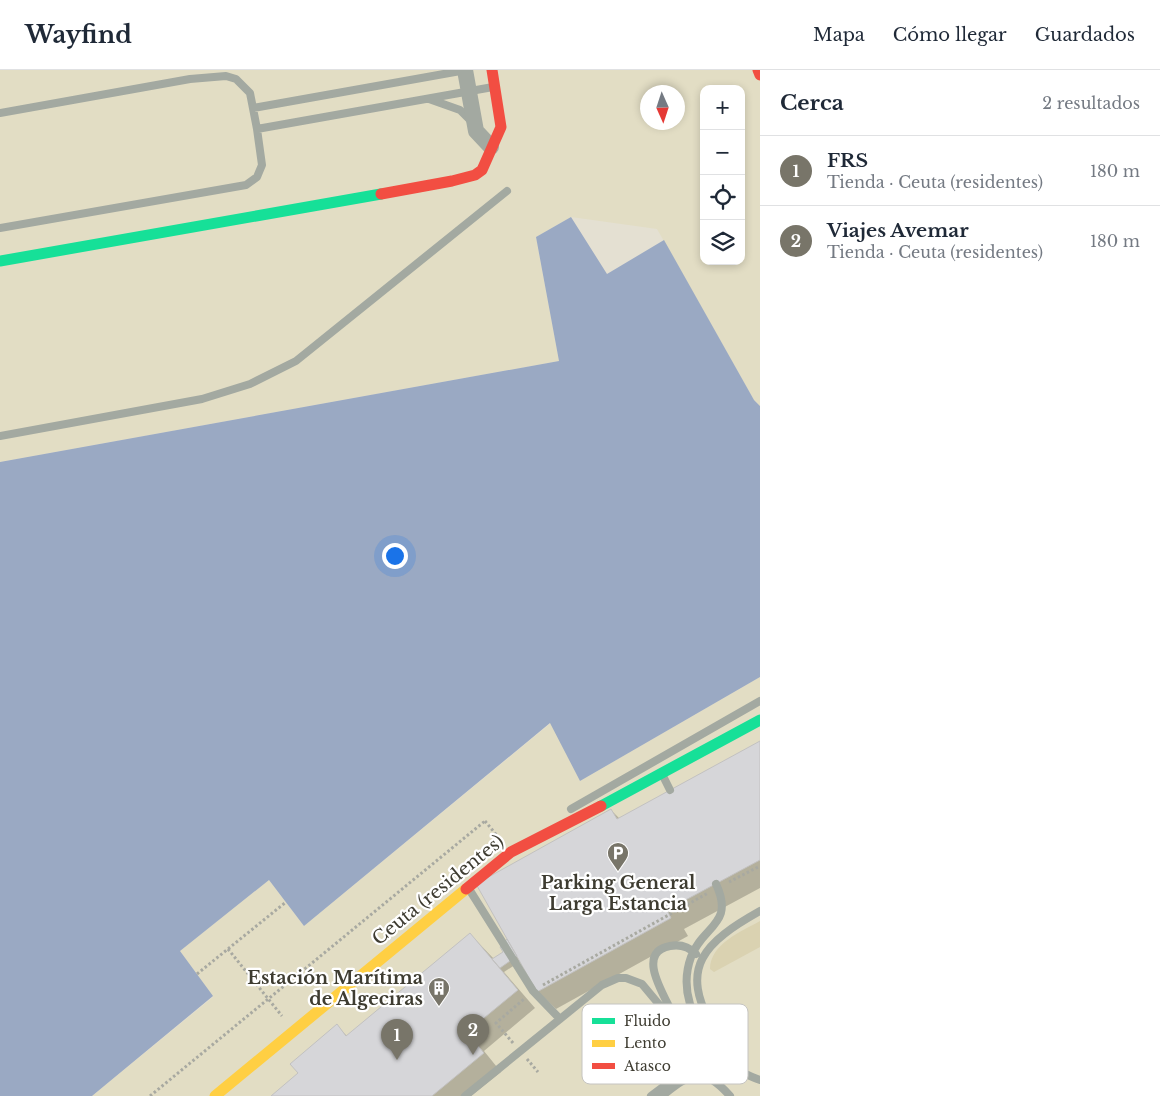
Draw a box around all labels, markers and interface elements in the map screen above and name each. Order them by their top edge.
text: Wayfind [25,20,132,49]
text: Mapa [813,24,865,46]
text: Cómo llegar [893,24,1007,46]
text: Guardados [1035,24,1135,46]
north arrow [640,85,685,130]
map controls [700,85,745,265]
button: + [700,85,745,130]
text: Cerca [780,90,844,116]
text: 2 resultados [1042,93,1140,113]
button: − [700,130,745,175]
text: FRS [827,149,868,172]
text: 1 [793,161,799,181]
text: 180 m [1090,161,1140,181]
text: Tienda · Ceuta (residentes) [827,172,1043,192]
button: locate [700,175,745,220]
text: Viajes Avemar [827,219,969,242]
button: layers [700,220,745,265]
text: 2 [791,231,801,251]
text: 180 m [1090,231,1140,251]
text: Tienda · Ceuta (residentes) [827,242,1043,262]
your location [382,543,408,569]
street label: Ceuta (residentes) [368,830,508,950]
parking icon: Parking General Larga Estancia [606,841,630,872]
place label: Parking General Larga Estancia [541,872,696,915]
place label: Estación Marítima de Algeciras [247,967,424,1010]
building icon: Estación Marítima de Algeciras [427,976,451,1007]
legend [582,1004,748,1084]
text: Fluido [624,1012,671,1030]
pin: 2 [457,1014,489,1055]
pin: 1 [381,1019,413,1060]
text: Lento [624,1034,666,1052]
text: Atasco [623,1057,671,1075]

